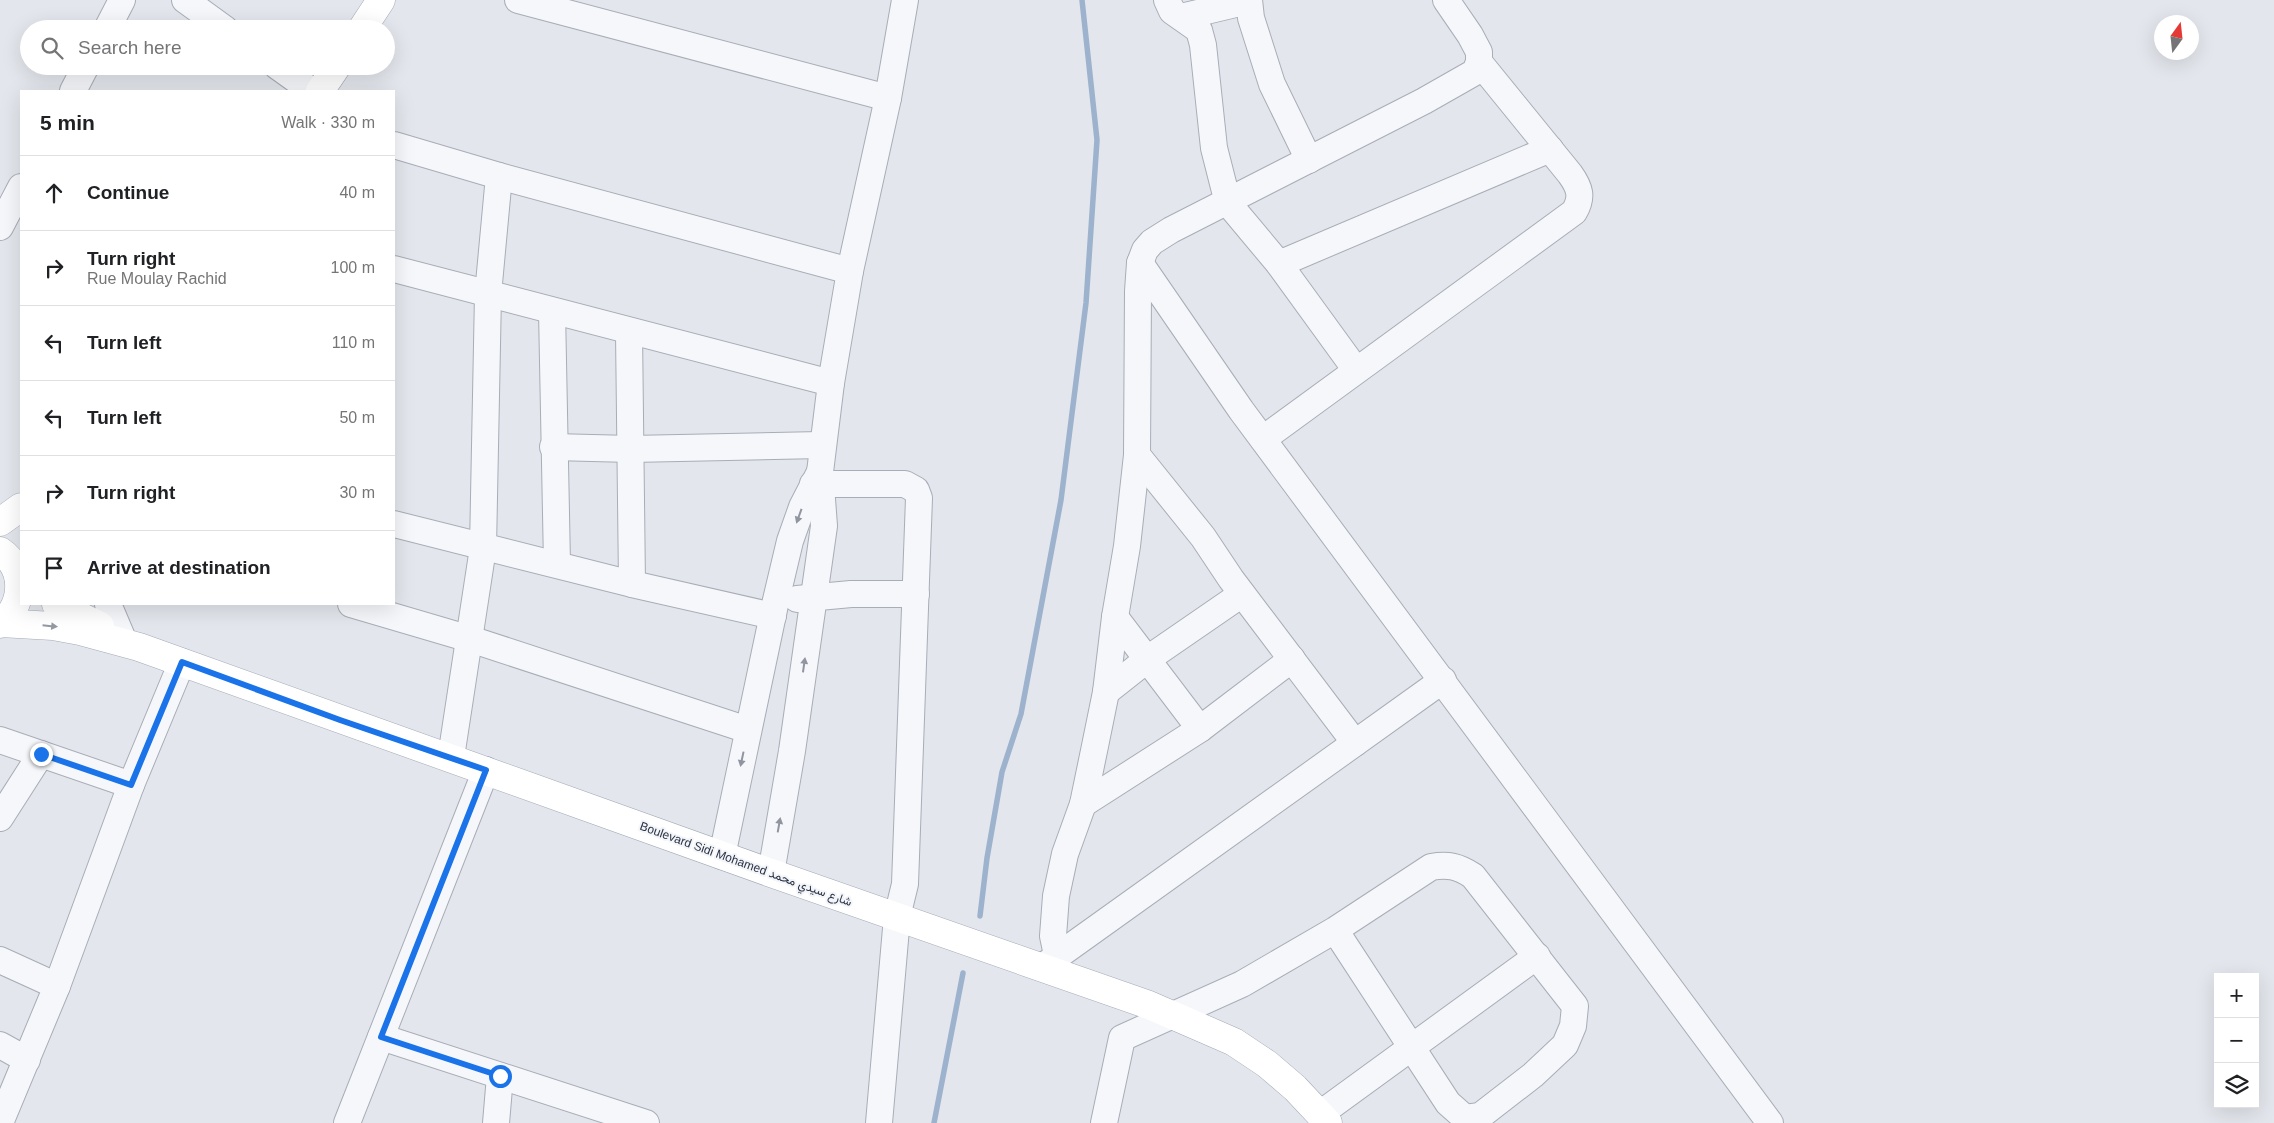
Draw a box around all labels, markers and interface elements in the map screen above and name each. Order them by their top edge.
north arrow [2154,15,2199,60]
search box [20,20,395,75]
icon: search [38,34,66,62]
text: Search here [78,37,182,58]
text: 5 min [40,111,95,134]
text: Walk · 330 m [281,114,375,131]
icon: ahead [40,179,68,207]
text: Continue [87,182,169,203]
text: 40 m [339,184,375,201]
text: Turn right [87,248,175,269]
icon: right [40,254,68,282]
text: 100 m [331,259,375,276]
text: Rue Moulay Rachid [87,270,227,287]
icon: left [40,329,68,357]
text: Turn left [87,332,162,353]
text: 110 m [332,334,375,351]
icon: left [40,404,68,432]
text: Turn left [87,407,162,428]
text: 50 m [339,409,375,426]
icon: right [40,479,68,507]
text: Turn right [87,482,175,503]
text: 30 m [339,484,375,501]
one-way arrow [795,508,802,523]
icon: arrive [40,554,68,582]
text: Arrive at destination [87,557,271,578]
one-way arrow [42,623,58,631]
one-way arrow [800,656,808,672]
route end [30,743,53,766]
one-way arrow [738,751,746,767]
one-way arrow [776,817,784,833]
street label: Boulevard Sidi Mohamed شارع سيدي محمد [637,819,854,912]
map controls [2214,973,2259,1108]
button: + [2214,973,2259,1018]
button: − [2214,1018,2259,1063]
button: layers [2214,1063,2259,1108]
route start [489,1065,512,1088]

